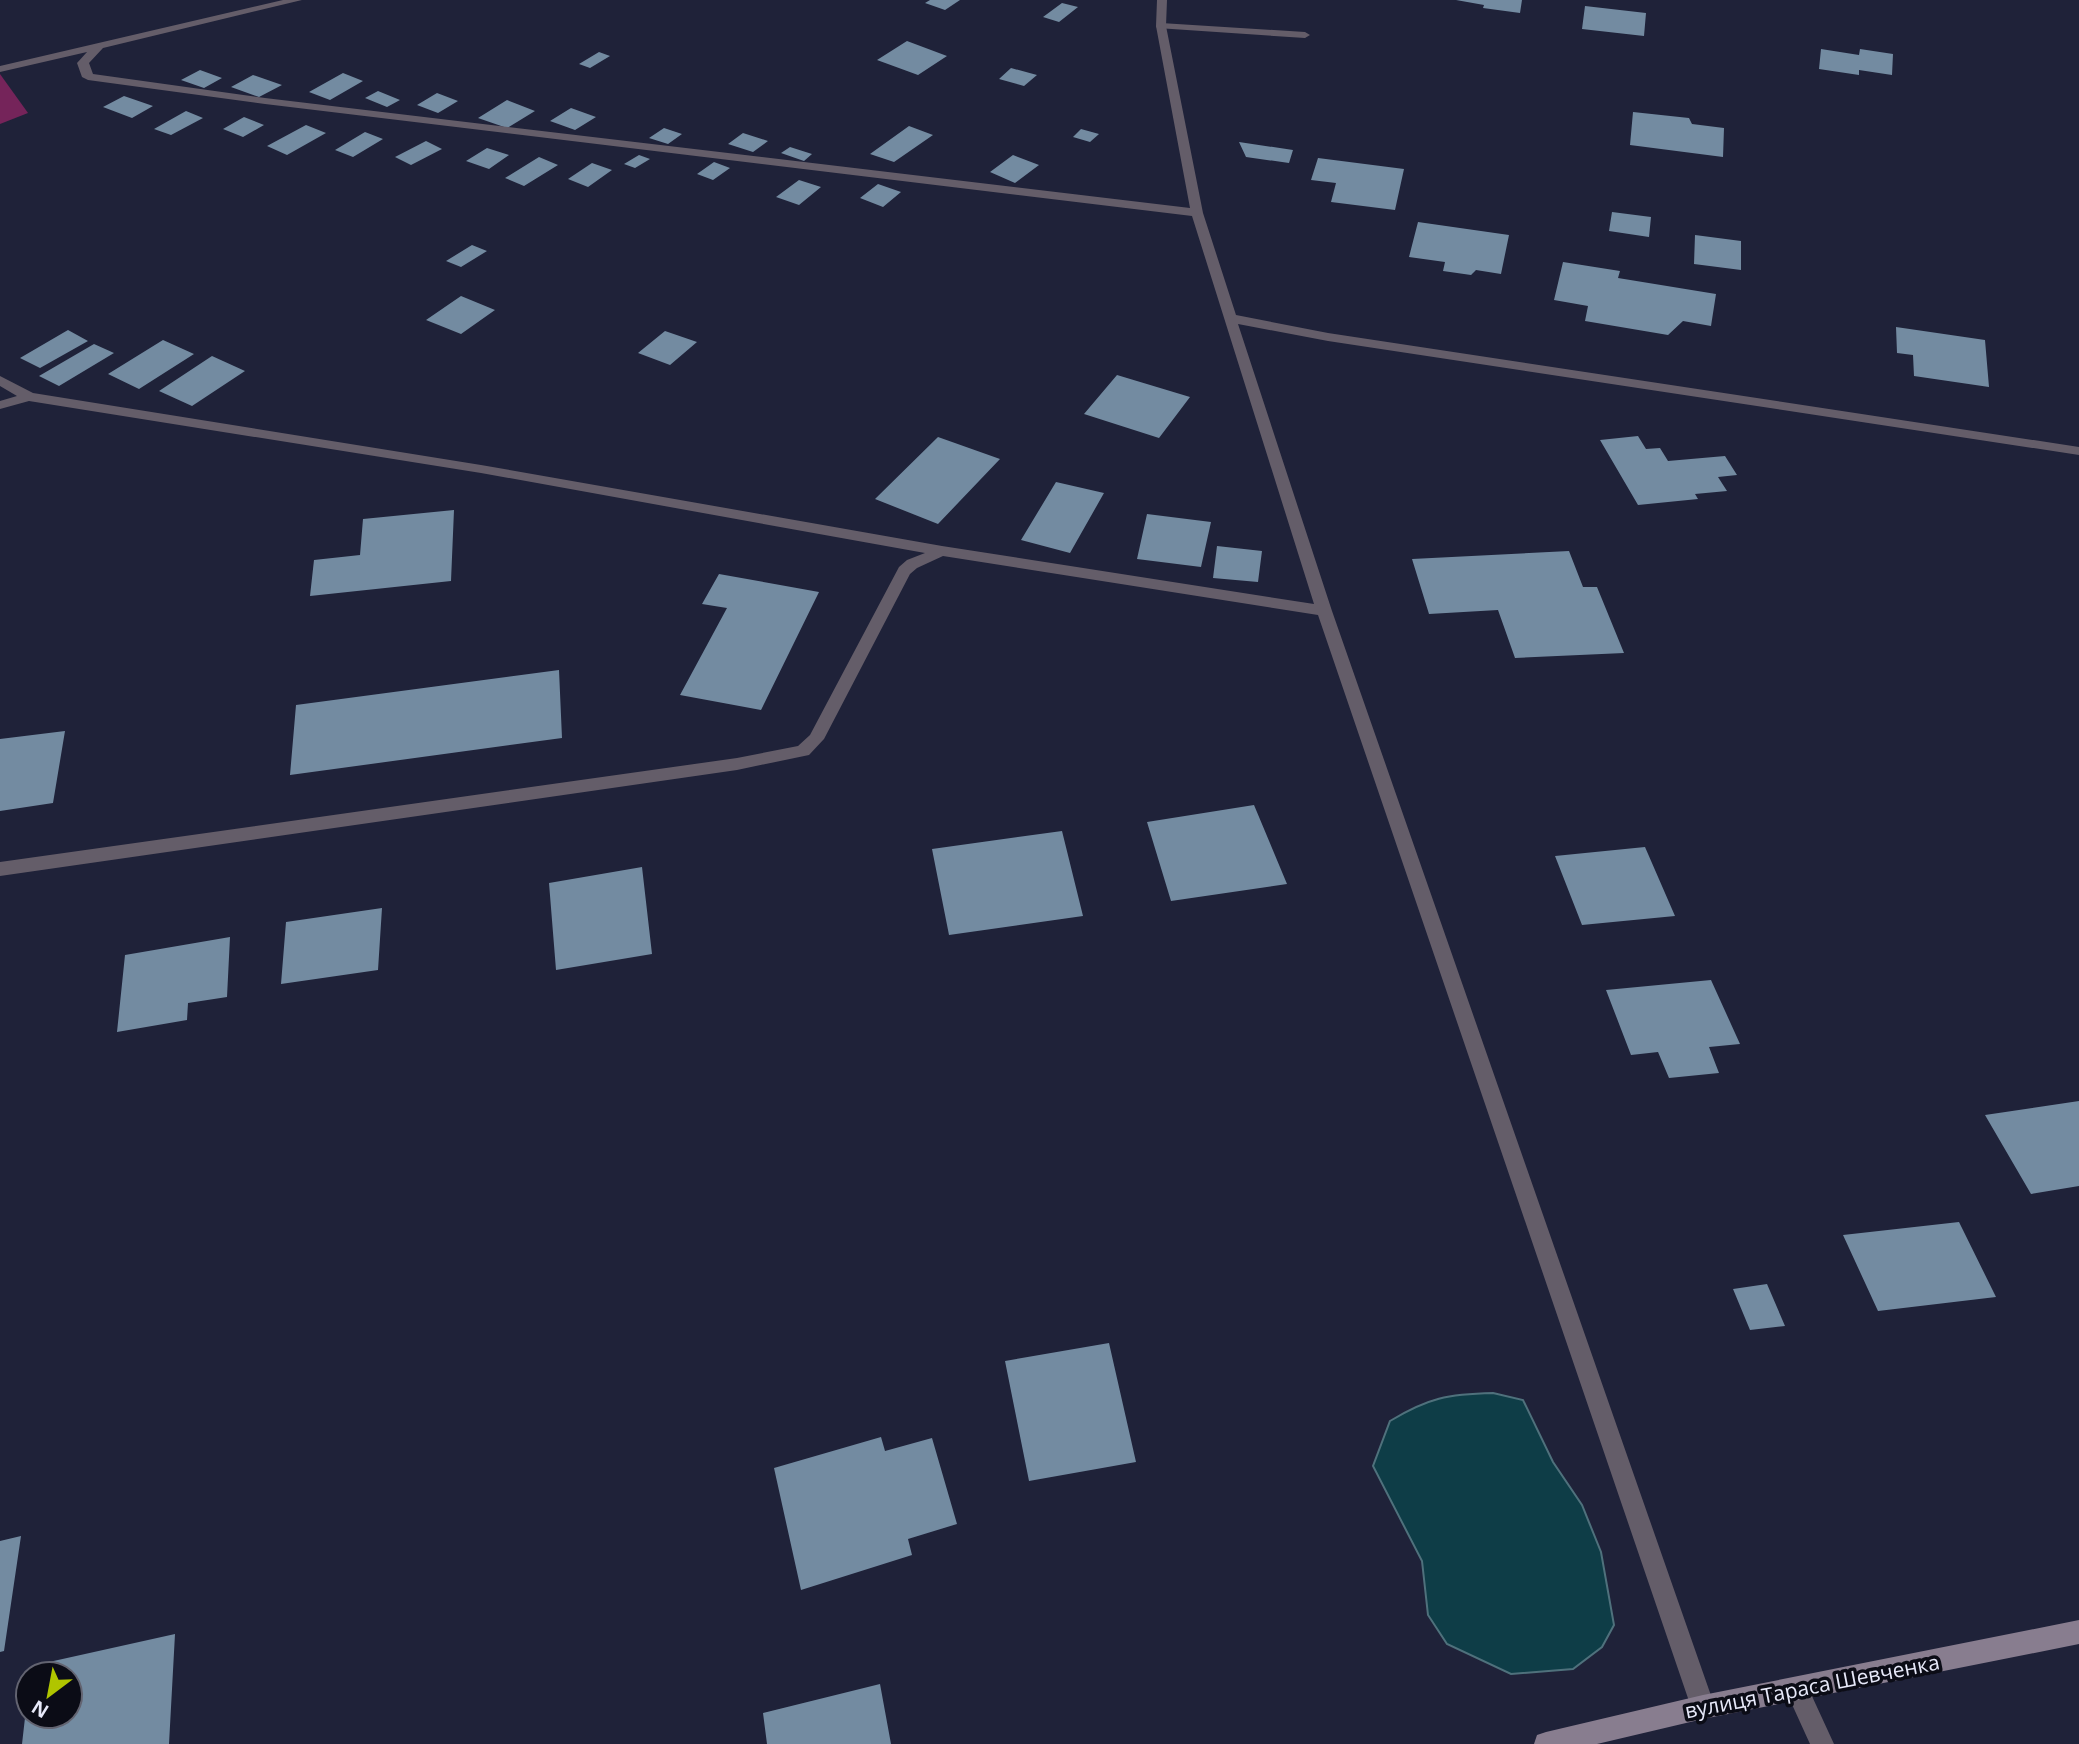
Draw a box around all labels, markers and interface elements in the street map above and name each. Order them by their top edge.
street label: вулиця Тараса Шевченка [1682,1648,1942,1724]
north arrow [14,1660,84,1730]
text: N [27,1694,53,1725]

